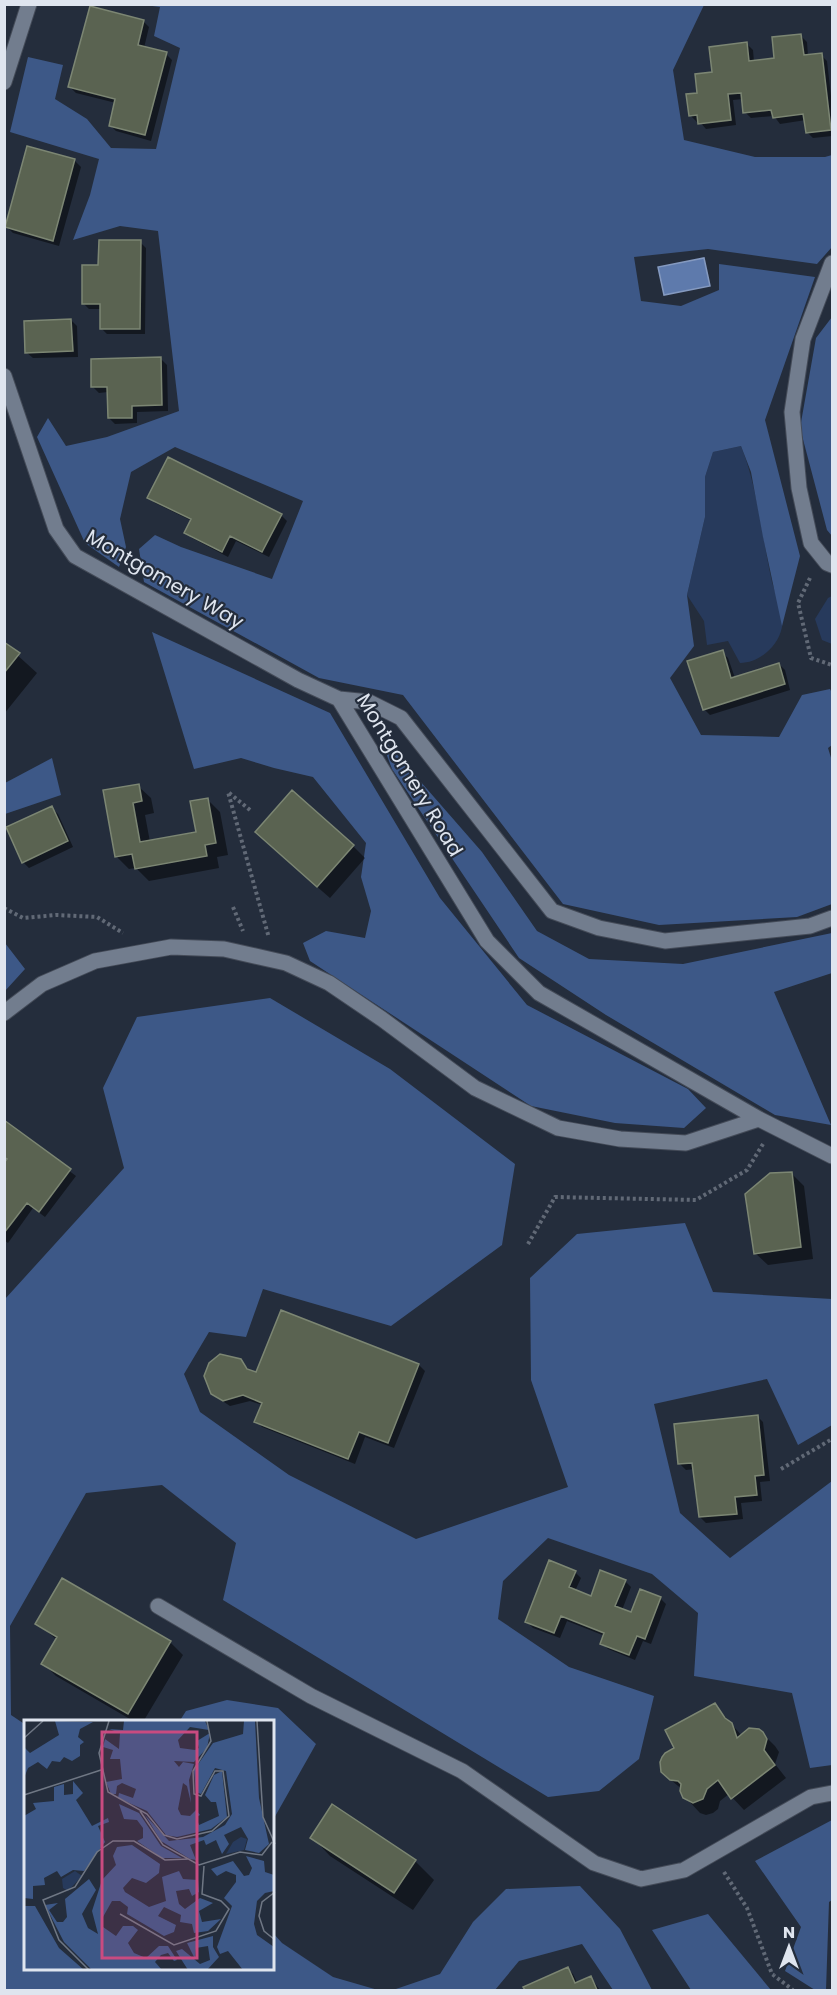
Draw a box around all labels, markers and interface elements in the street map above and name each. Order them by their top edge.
street label: Montgomery Way [81,522,249,636]
street label: Montgomery Road [350,688,470,862]
inset map [24,1720,274,1971]
north arrow [759,1917,819,1977]
text: N [783,1921,795,1944]

